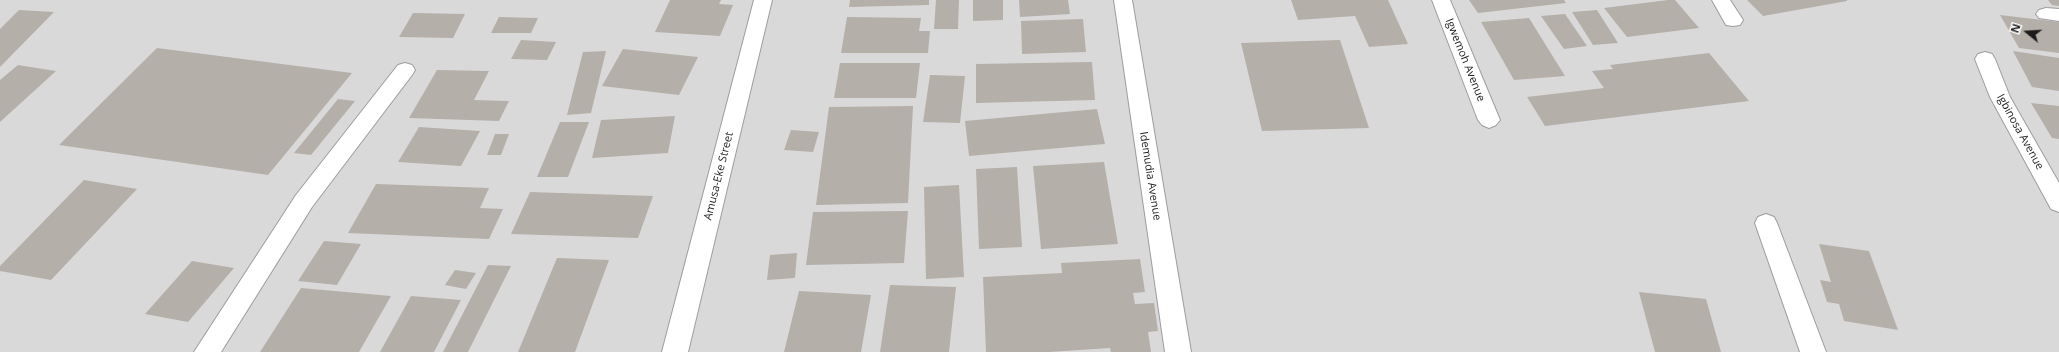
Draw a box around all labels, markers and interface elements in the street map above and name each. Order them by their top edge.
north arrow [2007,12,2047,52]
street label: Igwemoh Avenue [1442,17,1488,103]
text: N [2007,22,2024,35]
street label: Igbinosa Avenue [1994,92,2046,172]
street label: Amusa-Eke Street [702,131,736,221]
street label: Idemudia Avenue [1136,131,1164,221]

